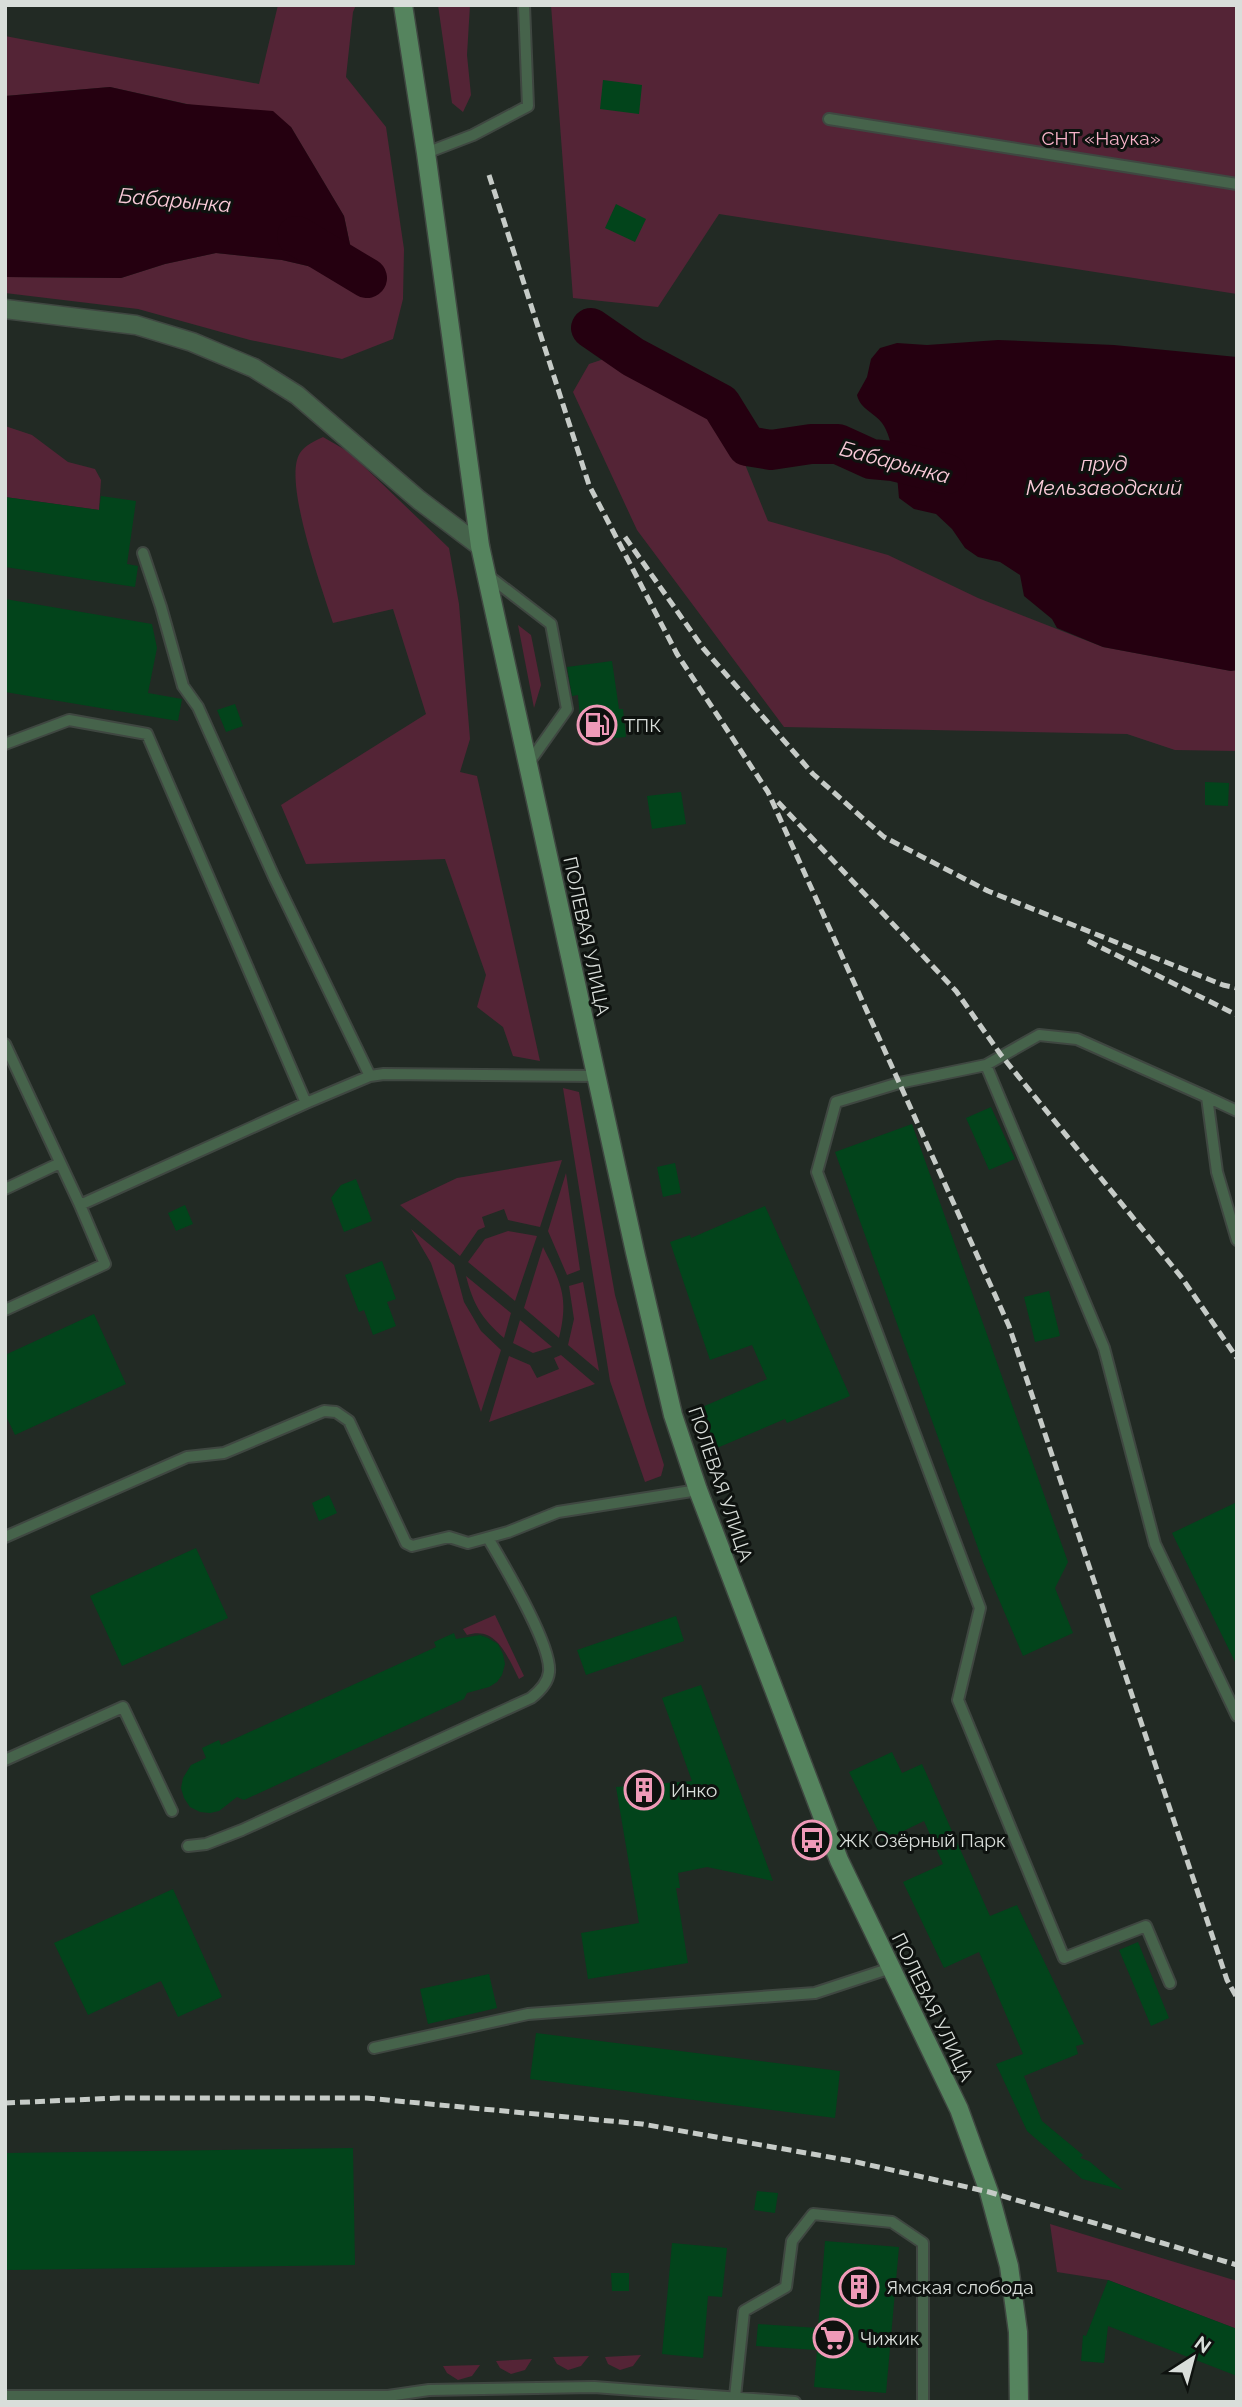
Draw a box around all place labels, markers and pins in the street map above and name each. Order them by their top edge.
fuel station icon: ТПК [576,704,618,746]
place label: ТПК [624,714,661,736]
building icon: Инко [623,1769,665,1811]
place label: Инко [671,1779,717,1801]
bus stop icon: ЖК Озёрный Парк [791,1819,833,1861]
place label: ЖК Озёрный Парк [839,1829,1006,1851]
building icon: Ямская слобода [838,2266,880,2308]
place label: Ямская слобода [886,2276,1034,2298]
supermarket icon: Чижик [812,2317,854,2359]
place label: Чижик [860,2327,920,2349]

